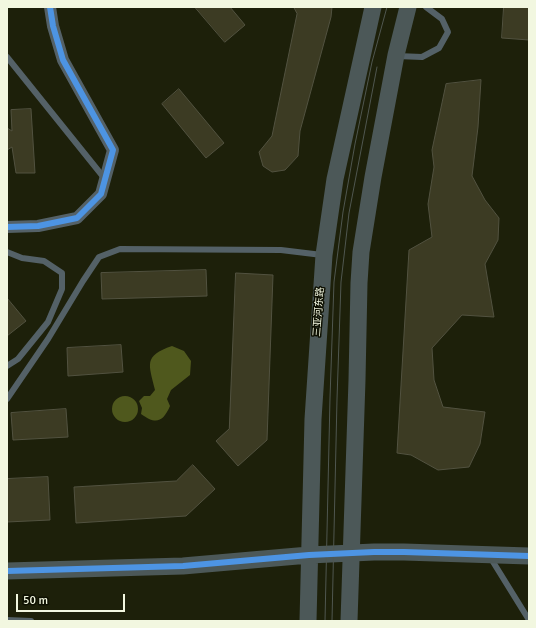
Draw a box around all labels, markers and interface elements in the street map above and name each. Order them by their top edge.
street label: 三亚河东路 [311,287,327,337]
scale bar [18,586,127,612]
text: 50 m [23,593,48,608]

